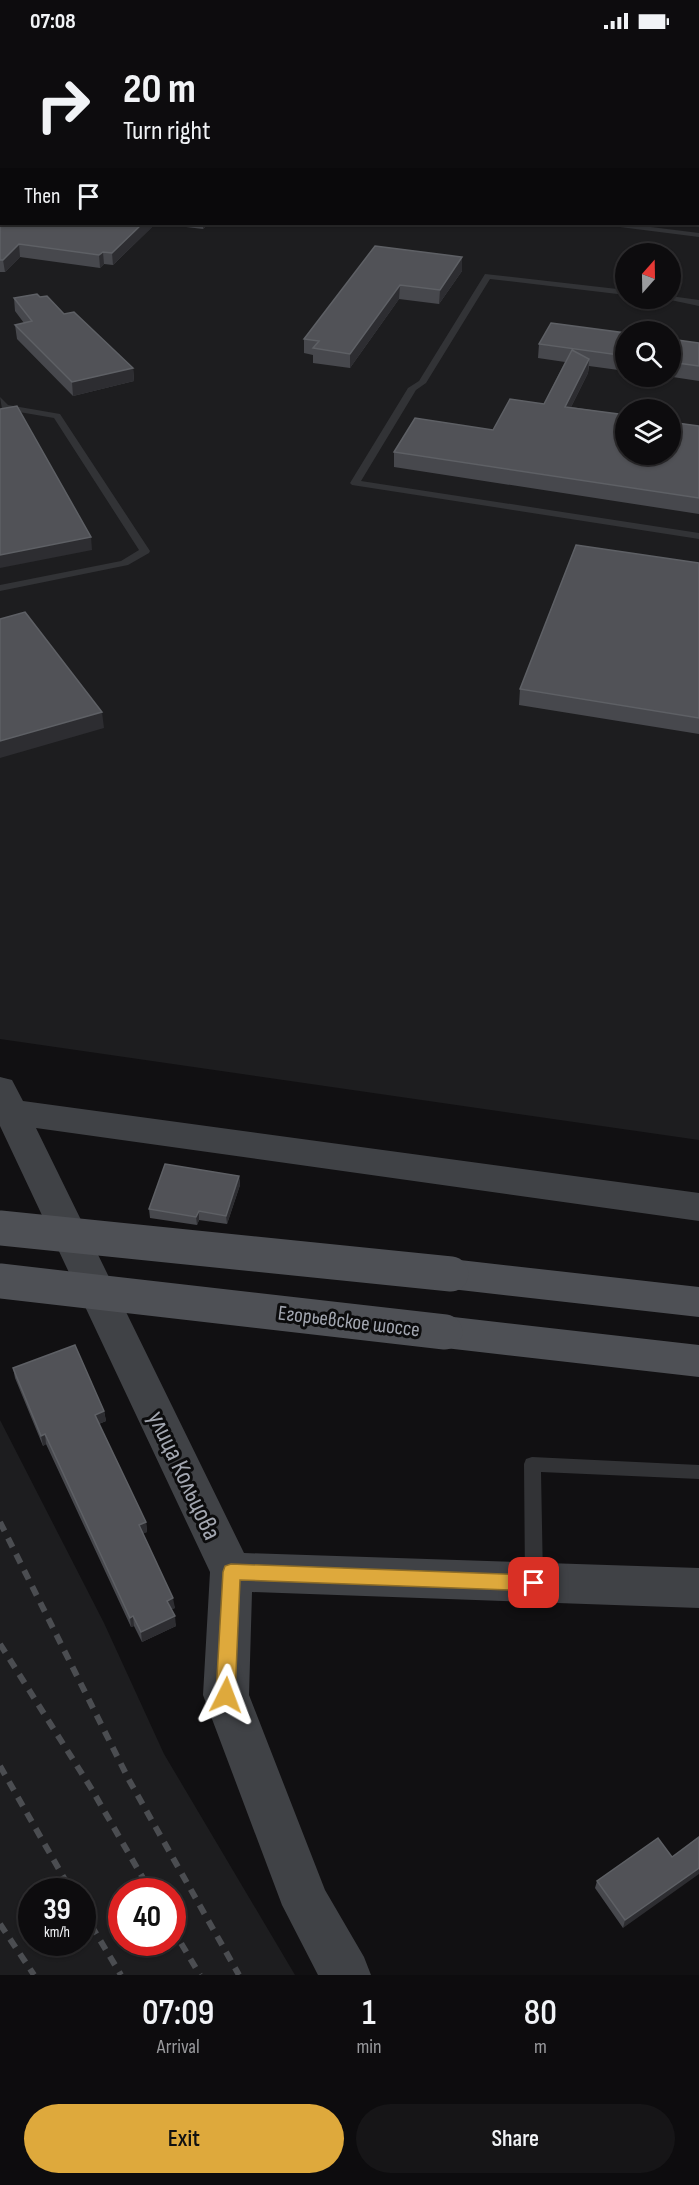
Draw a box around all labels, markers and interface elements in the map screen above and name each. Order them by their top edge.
text: 07:08 [30,8,76,35]
text: 20 m [123,64,196,115]
icon: right [24,66,102,144]
text: Turn right [123,115,210,147]
icon: arrive [72,180,105,213]
text: Then [24,183,60,210]
north arrow [615,243,681,309]
map controls [615,243,681,465]
button: search [615,321,681,387]
button: layers [615,399,681,465]
street label: Егорьевское шоссе [277,1300,421,1343]
street label: улица Кольцова [140,1406,227,1545]
pin [508,1557,559,1608]
icon: arrive [517,1566,550,1599]
position arrow [194,1663,258,1727]
speed limit sign: 40 [108,1878,186,1956]
text: 39 [43,1892,71,1928]
text: km/h [44,1923,70,1942]
text: 07:09 [142,1992,214,2035]
text: 1 [362,1992,376,2035]
text: 80 [524,1992,557,2035]
text: Arrival [157,2035,200,2059]
text: min [357,2035,382,2059]
text: m [534,2035,547,2059]
button: Exit [24,2104,344,2173]
button: Share [356,2104,675,2173]

